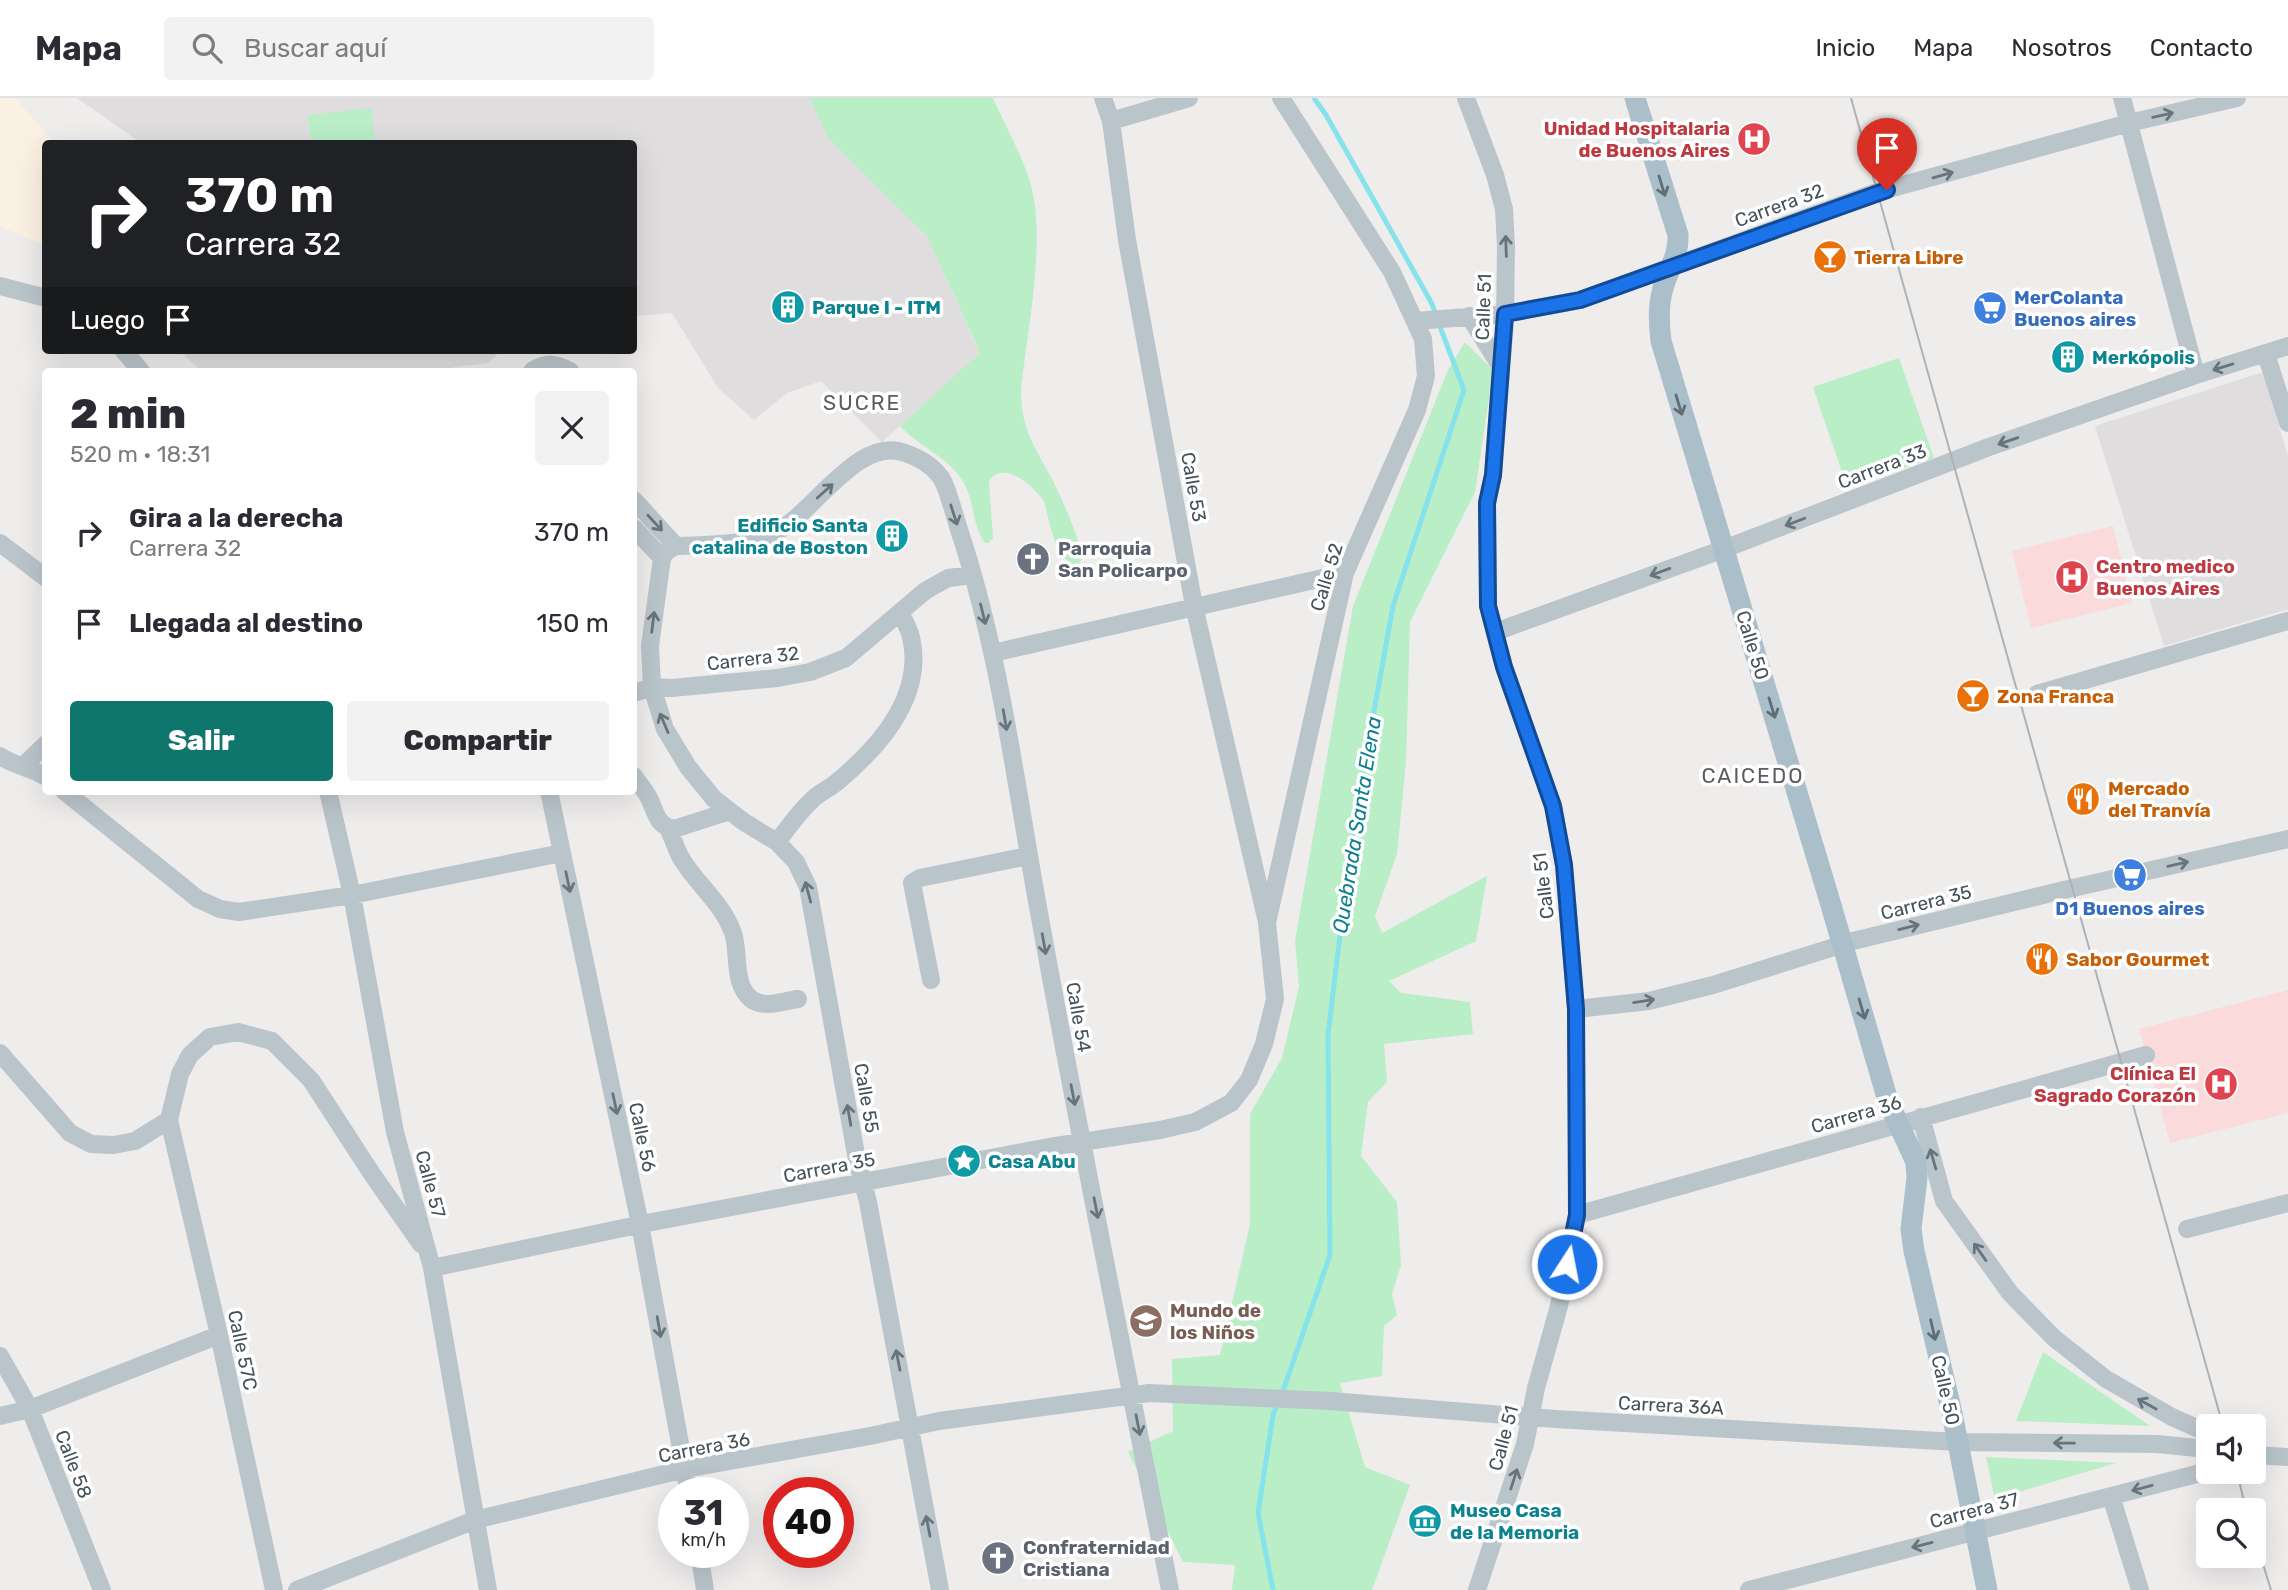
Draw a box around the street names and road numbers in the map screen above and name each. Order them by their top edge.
street label: Carrera 32 [1732,179,1827,232]
street label: Calle 51 [1471,273,1496,341]
street label: Carrera 33 [1835,439,1930,494]
street label: Calle 53 [1176,450,1211,524]
street label: Calle 52 [1305,540,1348,614]
street label: Calle 50 [1731,608,1774,682]
street label: Carrera 32 [706,641,801,676]
street label: Calle 51 [1528,851,1559,920]
street label: Carrera 35 [1878,880,1974,925]
street label: Calle 54 [1061,980,1096,1054]
street label: Calle 55 [849,1061,884,1135]
street label: Carrera 36 [1808,1091,1904,1138]
street label: Calle 56 [624,1100,661,1174]
street label: Carrera 35 [781,1147,877,1188]
street label: Calle 57 [411,1148,451,1221]
street label: Calle 57C [223,1308,262,1392]
street label: Calle 50 [1926,1353,1965,1427]
street label: Carrera 36A [1618,1391,1725,1420]
street label: Calle 51 [1484,1403,1523,1473]
street label: Calle 58 [50,1427,97,1501]
street label: Carrera 36 [656,1427,752,1468]
street label: Carrera 37 [1927,1487,2021,1533]

